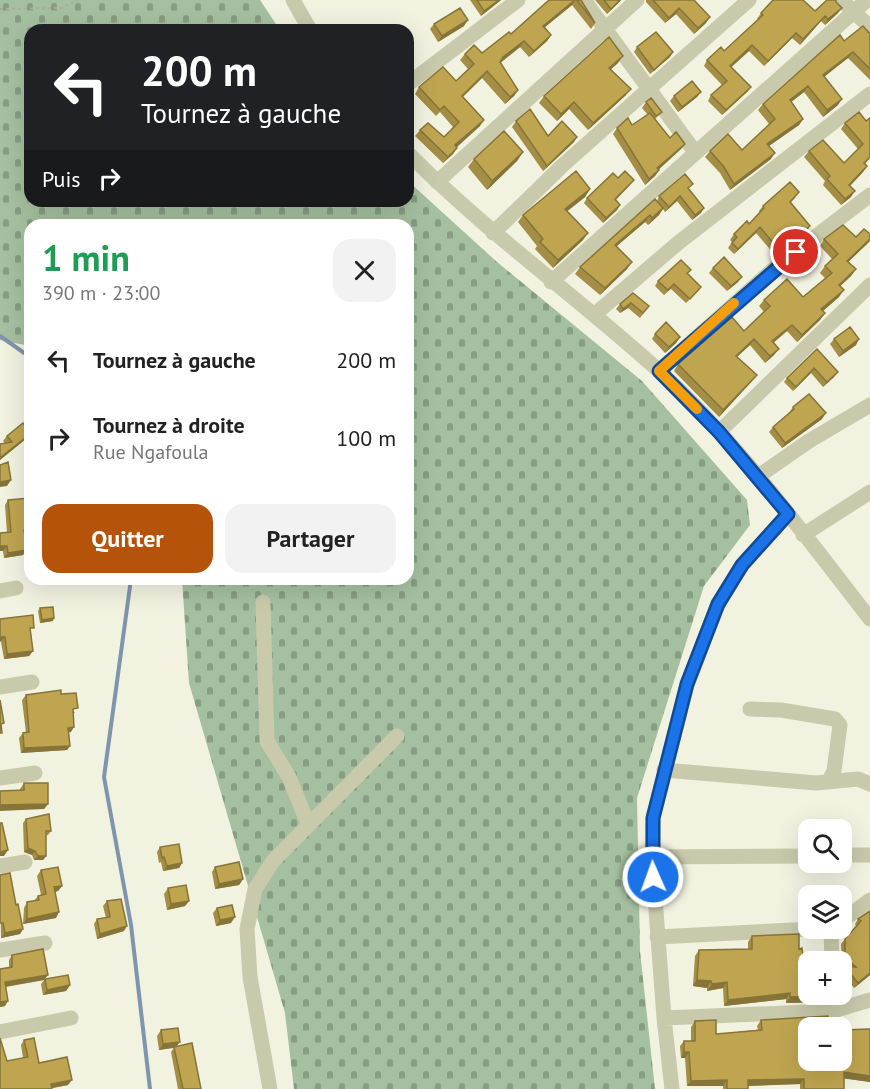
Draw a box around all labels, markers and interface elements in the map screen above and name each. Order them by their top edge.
text: 200 m [141,43,257,98]
icon: left [42,48,120,126]
text: Tournez à gauche [141,96,341,130]
icon: right [93,162,126,195]
text: Puis [42,165,81,193]
pin [770,226,821,277]
text: 1 min [42,234,130,281]
icon: arrive [779,235,812,268]
button: close [333,239,396,302]
text: 390 m · 23:00 [42,280,160,306]
icon: left [42,344,75,377]
text: Tournez à gauche [93,346,256,374]
text: 200 m [336,346,396,374]
text: Tournez à droite [93,411,245,439]
icon: right [42,422,75,455]
text: 100 m [336,424,396,452]
text: Rue Ngafoula [93,439,209,465]
button: Quitter [42,504,213,573]
button: Partager [225,504,396,573]
map controls [798,819,852,1071]
button: search [798,819,852,873]
position arrow [621,845,685,909]
button: layers [798,885,852,939]
button: + [798,951,852,1005]
button: − [798,1017,852,1071]

